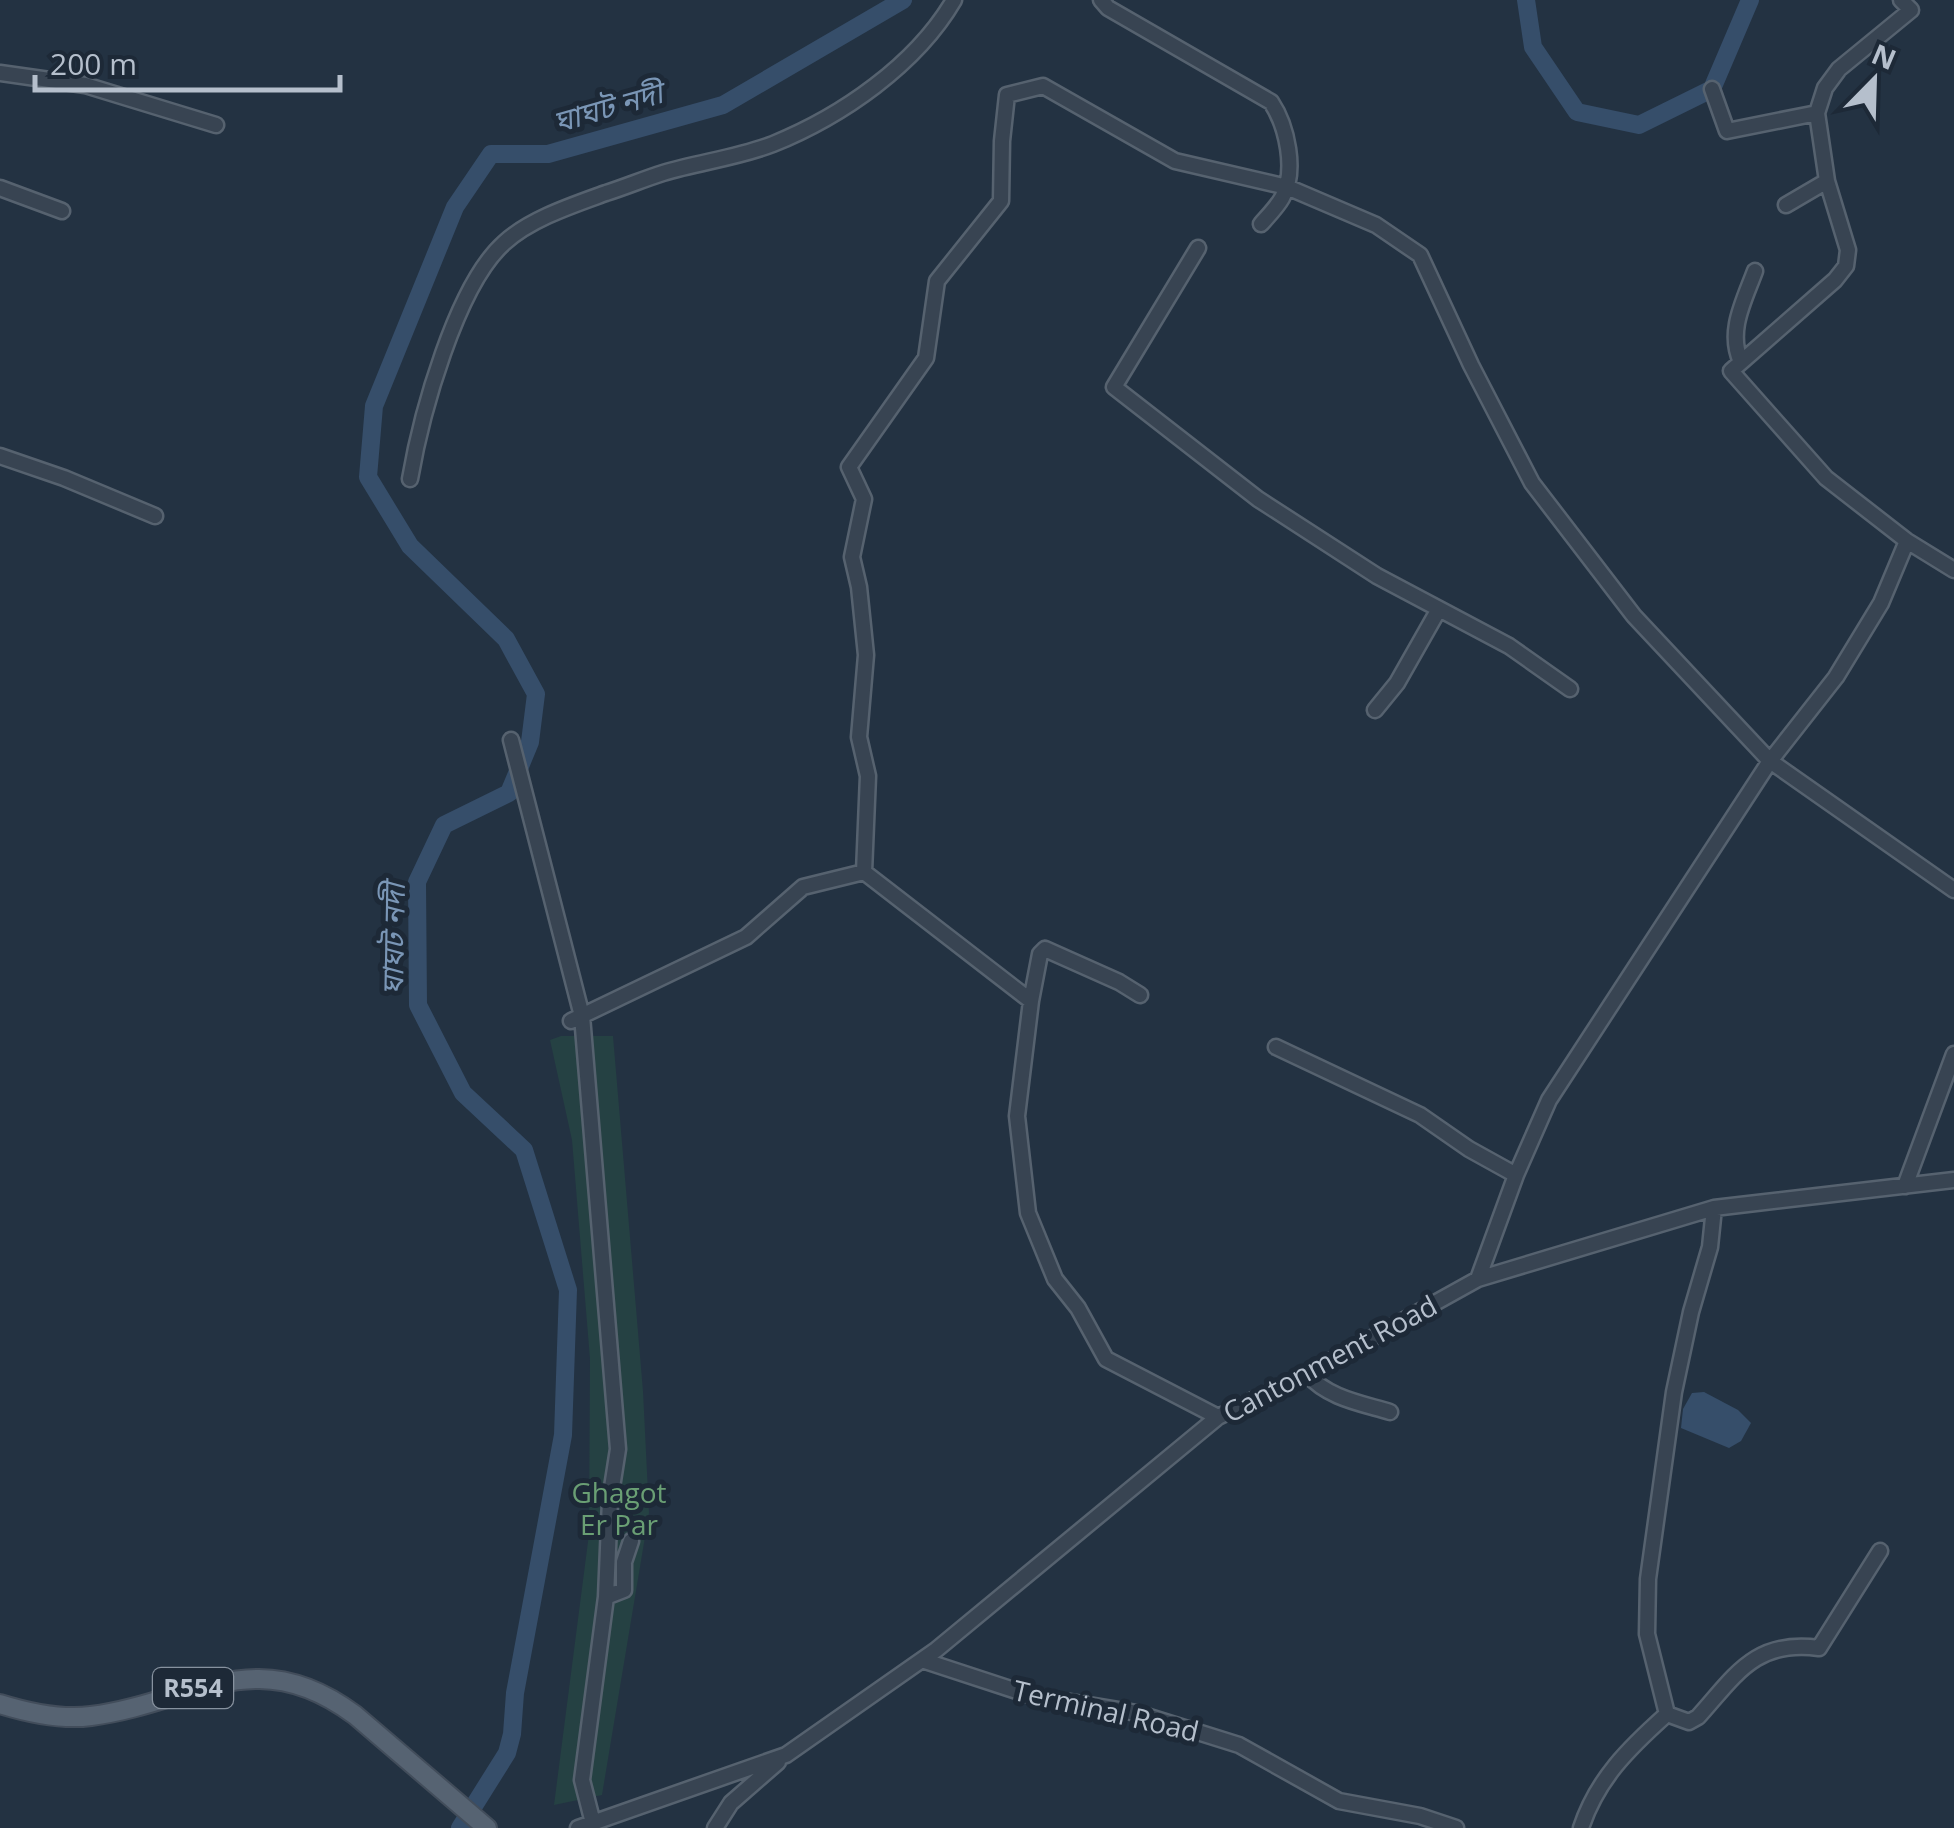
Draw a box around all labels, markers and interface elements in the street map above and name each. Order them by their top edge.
scale bar [35,30,340,92]
north arrow [1824,30,1924,130]
text: N [1866,34,1902,78]
text: 200 m [50,43,137,84]
water label: ঘাঘট নদী [548,70,672,142]
water label: ঘাঘট নদী [371,878,414,995]
street label: Cantonment Road [1216,1286,1443,1431]
park label: Ghagot Er Par [571,1473,667,1543]
road number: R554 [153,1668,233,1708]
street label: Terminal Road [1010,1670,1203,1750]

